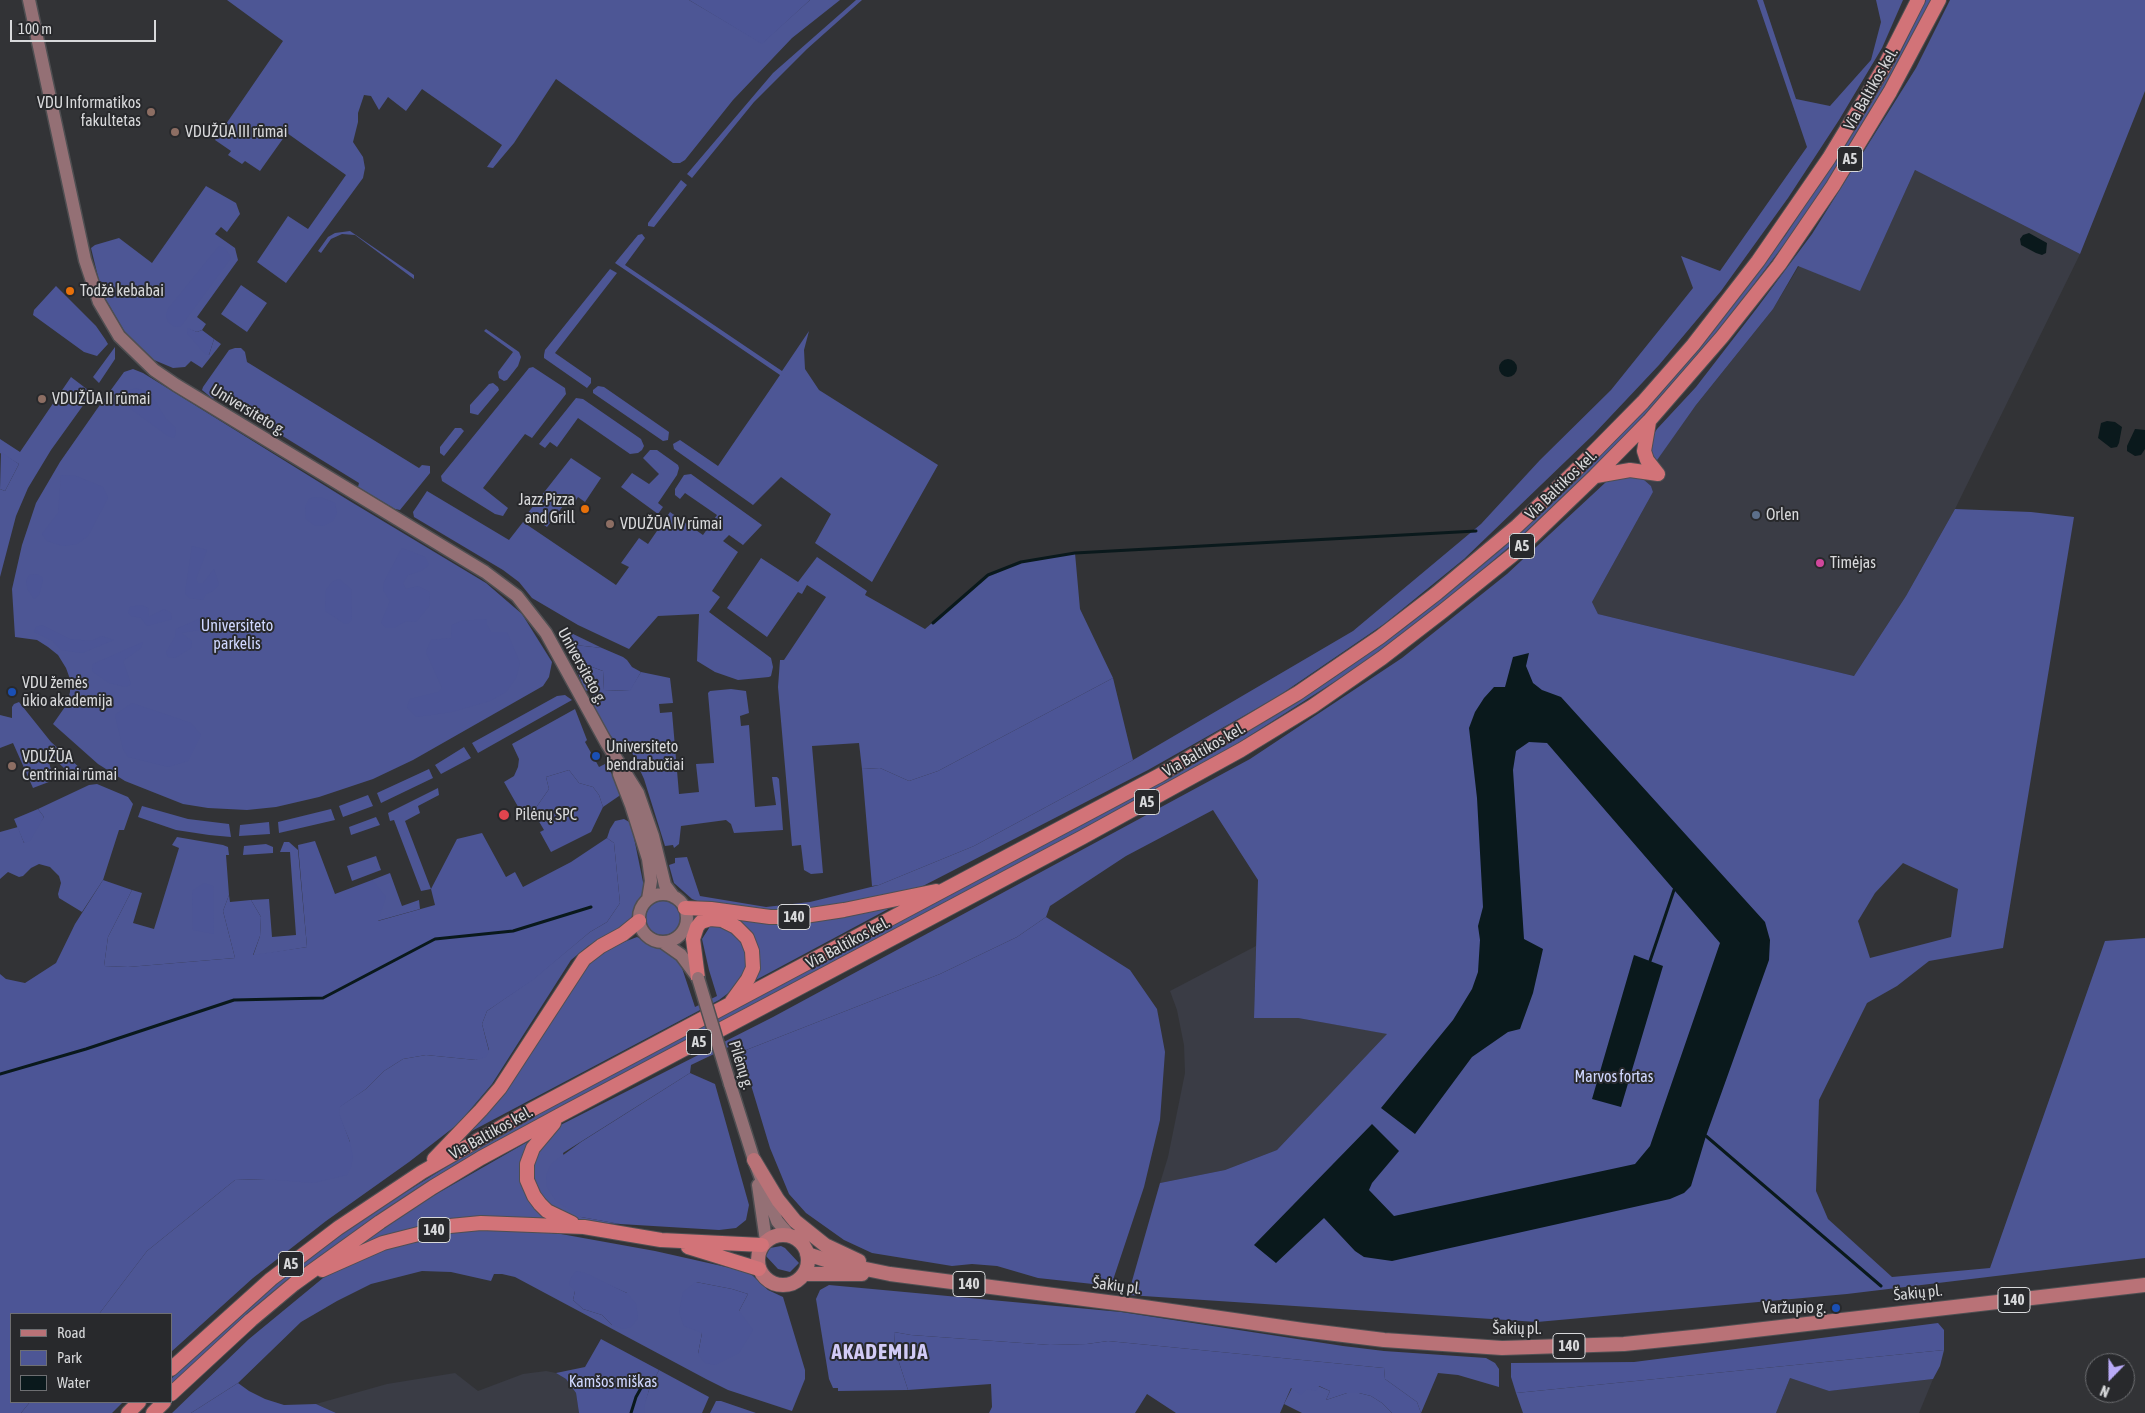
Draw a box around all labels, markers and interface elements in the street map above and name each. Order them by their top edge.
scale bar [12,10,159,42]
text: 100 m [18,20,52,37]
street label: Via Baltikos kel. [1840,44,1902,134]
place label: VDU Informatikos fakultetas [37,93,141,131]
marker: VDU Informatikos fakultetas [145,106,157,118]
place label: VDUŽŪA III rūmai [185,122,287,142]
marker: VDUŽŪA III rūmai [169,126,181,138]
road number: A5 [1838,146,1862,172]
place label: Todžė kebabai [80,281,164,301]
marker: Todžė kebabai [64,285,76,297]
street label: Universiteto g. [207,380,289,440]
place label: VDUŽŪA II rūmai [52,389,150,409]
marker: VDUŽŪA II rūmai [36,393,48,405]
street label: Via Baltikos kel. [1521,446,1601,524]
place label: Jazz Pizza and Grill [519,490,575,528]
marker: Jazz Pizza and Grill [579,503,591,515]
place label: Orlen [1766,505,1799,525]
marker: Orlen [1750,509,1762,521]
place label: VDUŽŪA IV rūmai [620,514,722,534]
marker: VDUŽŪA IV rūmai [604,518,616,530]
road number: A5 [1510,534,1534,558]
place label: Timėjas [1830,553,1876,573]
marker: Timėjas [1814,557,1826,569]
park label: Universiteto parkelis [201,616,273,654]
street label: Universiteto g. [553,625,611,707]
place label: VDU žemės ūkio akademija [22,673,113,711]
marker: VDU žemės ūkio akademija [6,686,18,698]
street label: Via Baltikos kel. [1159,719,1249,781]
place label: Universiteto bendrabučiai [606,737,684,775]
place label: VDUŽŪA Centriniai rūmai [22,747,117,785]
marker: Universiteto bendrabučiai [590,750,602,762]
marker: VDUŽŪA Centriniai rūmai [6,760,18,772]
road number: A5 [1134,790,1160,814]
place label: Pilėnų SPC [515,805,577,825]
marker: Pilėnų SPC [497,808,511,822]
road number: 140 [778,904,810,930]
street label: Via Baltikos kel. [803,913,893,973]
road number: A5 [686,1030,712,1054]
street label: Pilėnų g. [725,1038,757,1092]
park label: Marvos fortas [1575,1067,1653,1087]
street label: Via Baltikos kel. [446,1102,536,1164]
road number: 140 [418,1218,450,1242]
road number: A5 [278,1252,304,1276]
road number: 140 [953,1272,985,1296]
street label: Šakių pl. [1092,1273,1142,1299]
street label: Šakių pl. [1893,1281,1943,1305]
road number: 140 [1998,1288,2030,1312]
place label: Varžupio g. [1762,1298,1826,1318]
marker: Varžupio g. [1830,1302,1842,1314]
legend [10,1313,172,1403]
street label: Šakių pl. [1493,1319,1541,1339]
text: Road [57,1324,86,1341]
road number: 140 [1553,1334,1585,1358]
district label: AKADEMIJA [830,1339,930,1365]
text: Park [57,1349,82,1366]
north arrow [2085,1353,2135,1403]
park label: Kamšos miškas [569,1372,657,1392]
text: Water [57,1374,90,1391]
text: N [2098,1382,2112,1400]

